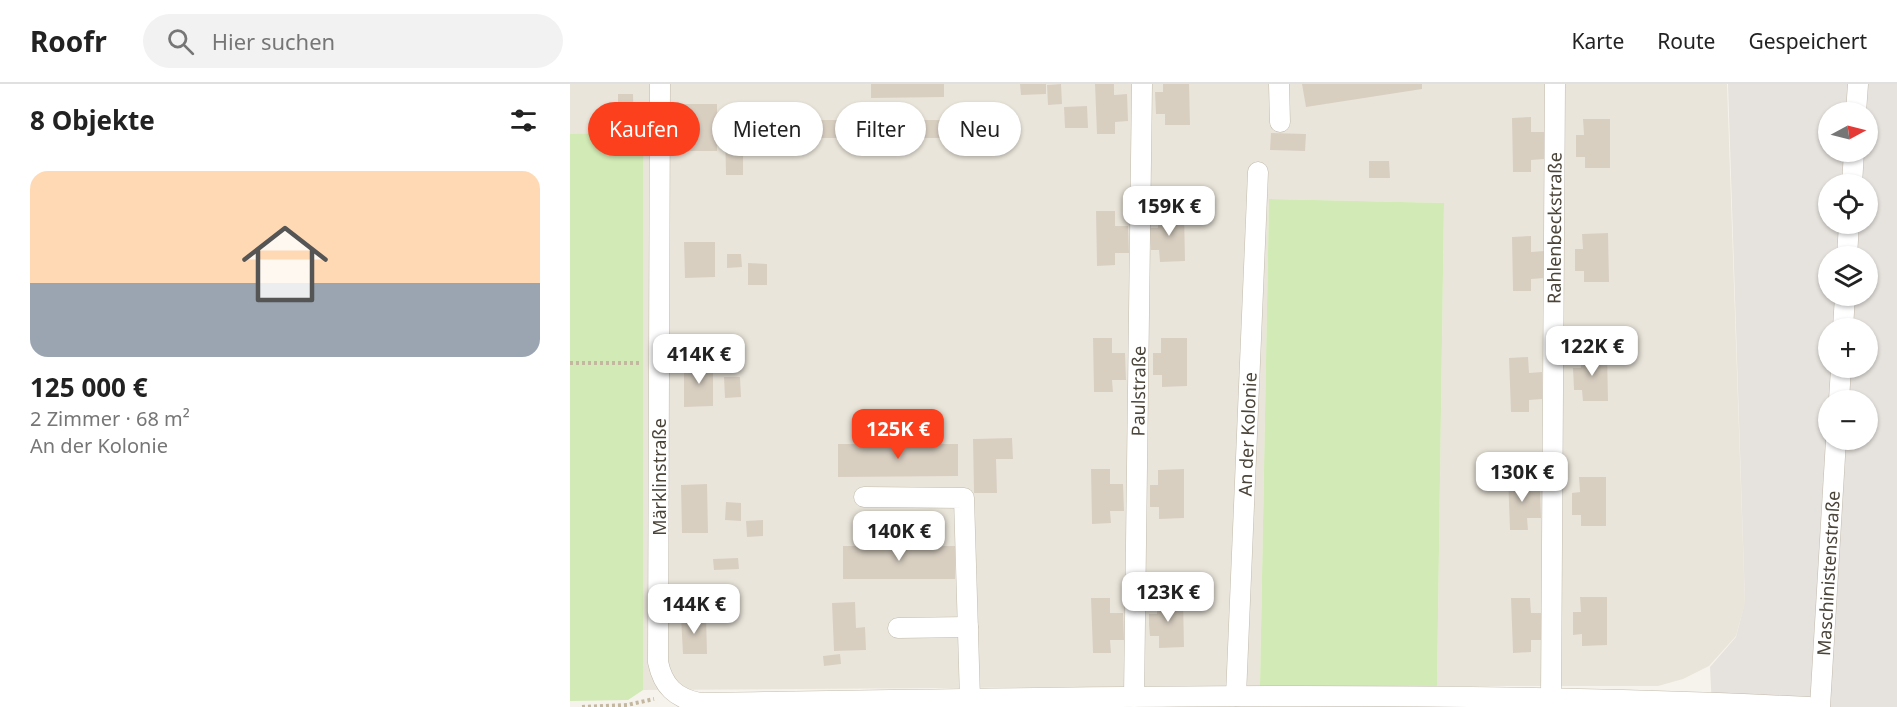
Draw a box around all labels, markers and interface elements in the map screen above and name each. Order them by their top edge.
search box [143,14,563,68]
text: Roofr [30,22,107,60]
icon: search [164,25,197,58]
text: Hier suchen [212,26,335,56]
text: Karte [1571,27,1624,55]
text: Route [1657,27,1715,55]
text: Gespeichert [1748,27,1867,55]
text: 8 Objekte [30,102,155,138]
chip: Kaufen [588,102,700,156]
chip: Mieten [712,102,823,156]
chip: Filter [835,102,926,156]
chip: Neu [938,102,1021,156]
north arrow [1818,102,1878,162]
map controls [1818,102,1878,450]
icon: filters [507,104,540,137]
street label: Rahlenbeckstraße [1542,152,1567,304]
button: locate [1818,174,1878,234]
pin: 159K € [1120,186,1218,237]
text: 159K € [1137,192,1201,219]
icon: home [231,210,339,318]
button: layers [1818,246,1878,306]
button: + [1818,318,1878,378]
pin: 122K € [1543,326,1641,377]
text: 122K € [1560,332,1624,359]
pin: 414K € [650,334,748,385]
text: 414K € [667,340,731,367]
street label: Paulstraße [1125,346,1151,436]
text: 125 000 € [30,369,148,405]
street label: An der Kolonie [1232,372,1262,497]
button: − [1818,390,1878,450]
text: 2 Zimmer · 68 m² [30,405,190,432]
pin: 125K € [849,409,947,460]
text: 125K € [866,415,930,442]
street label: Märklinstraße [647,418,671,536]
text: An der Kolonie [30,432,168,459]
pin: 130K € [1473,452,1571,503]
text: 130K € [1490,458,1554,485]
street label: Maschinistenstraße [1811,490,1845,657]
pin: 140K € [850,511,948,562]
text: 140K € [867,517,931,544]
pin: 123K € [1119,572,1217,623]
text: 123K € [1136,578,1200,605]
pin: 144K € [645,584,743,635]
text: 144K € [662,590,726,617]

